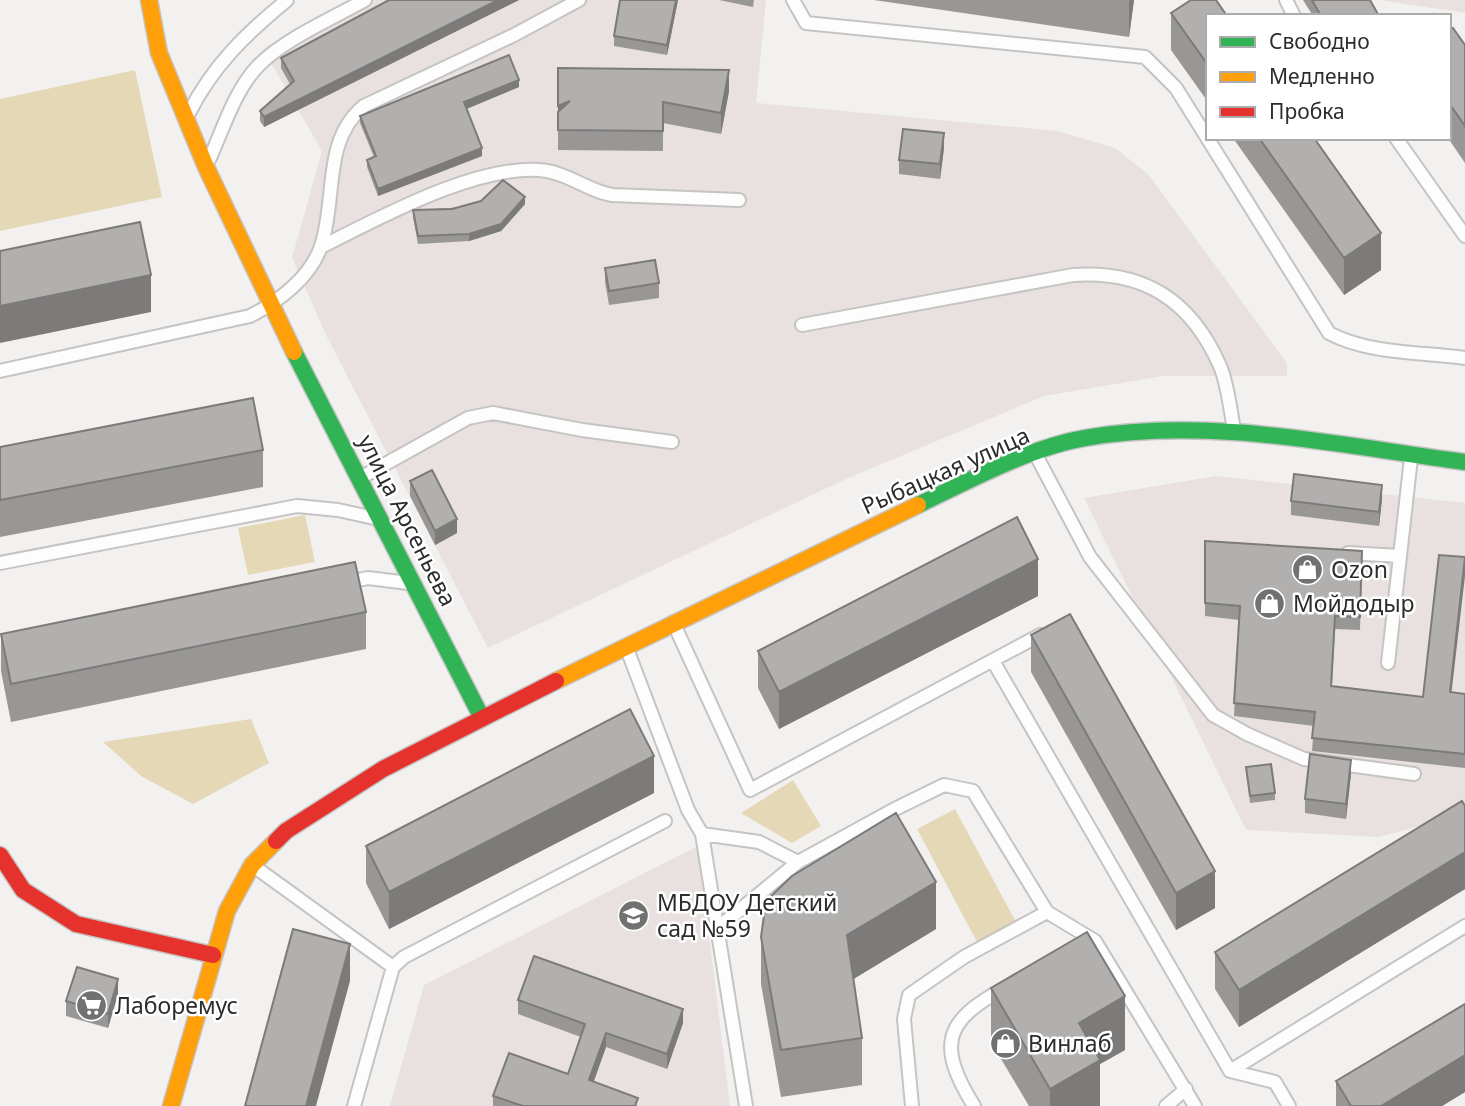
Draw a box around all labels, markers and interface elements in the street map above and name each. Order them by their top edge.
legend [1206,14,1451,140]
text: Свободно [1269,27,1370,55]
text: Медленно [1269,62,1375,90]
text: Пробка [1269,97,1345,125]
street label: Рыбацкая улица [856,419,1034,521]
street label: улица Арсеньева [351,429,465,611]
shop icon: Ozon [1291,552,1325,586]
place label: Ozon [1331,553,1388,585]
shop icon: Мойдодыр [1253,586,1287,620]
place label: Мойдодыр [1293,587,1415,619]
place label: МБДОУ Детский сад №59 [657,886,837,944]
school or university icon: МБДОУ Детский сад №59 [617,898,651,932]
supermarket icon: Лаборемус [75,988,109,1022]
place label: Лаборемус [115,989,238,1021]
shop icon: Винлаб [988,1026,1022,1060]
place label: Винлаб [1028,1027,1111,1059]

